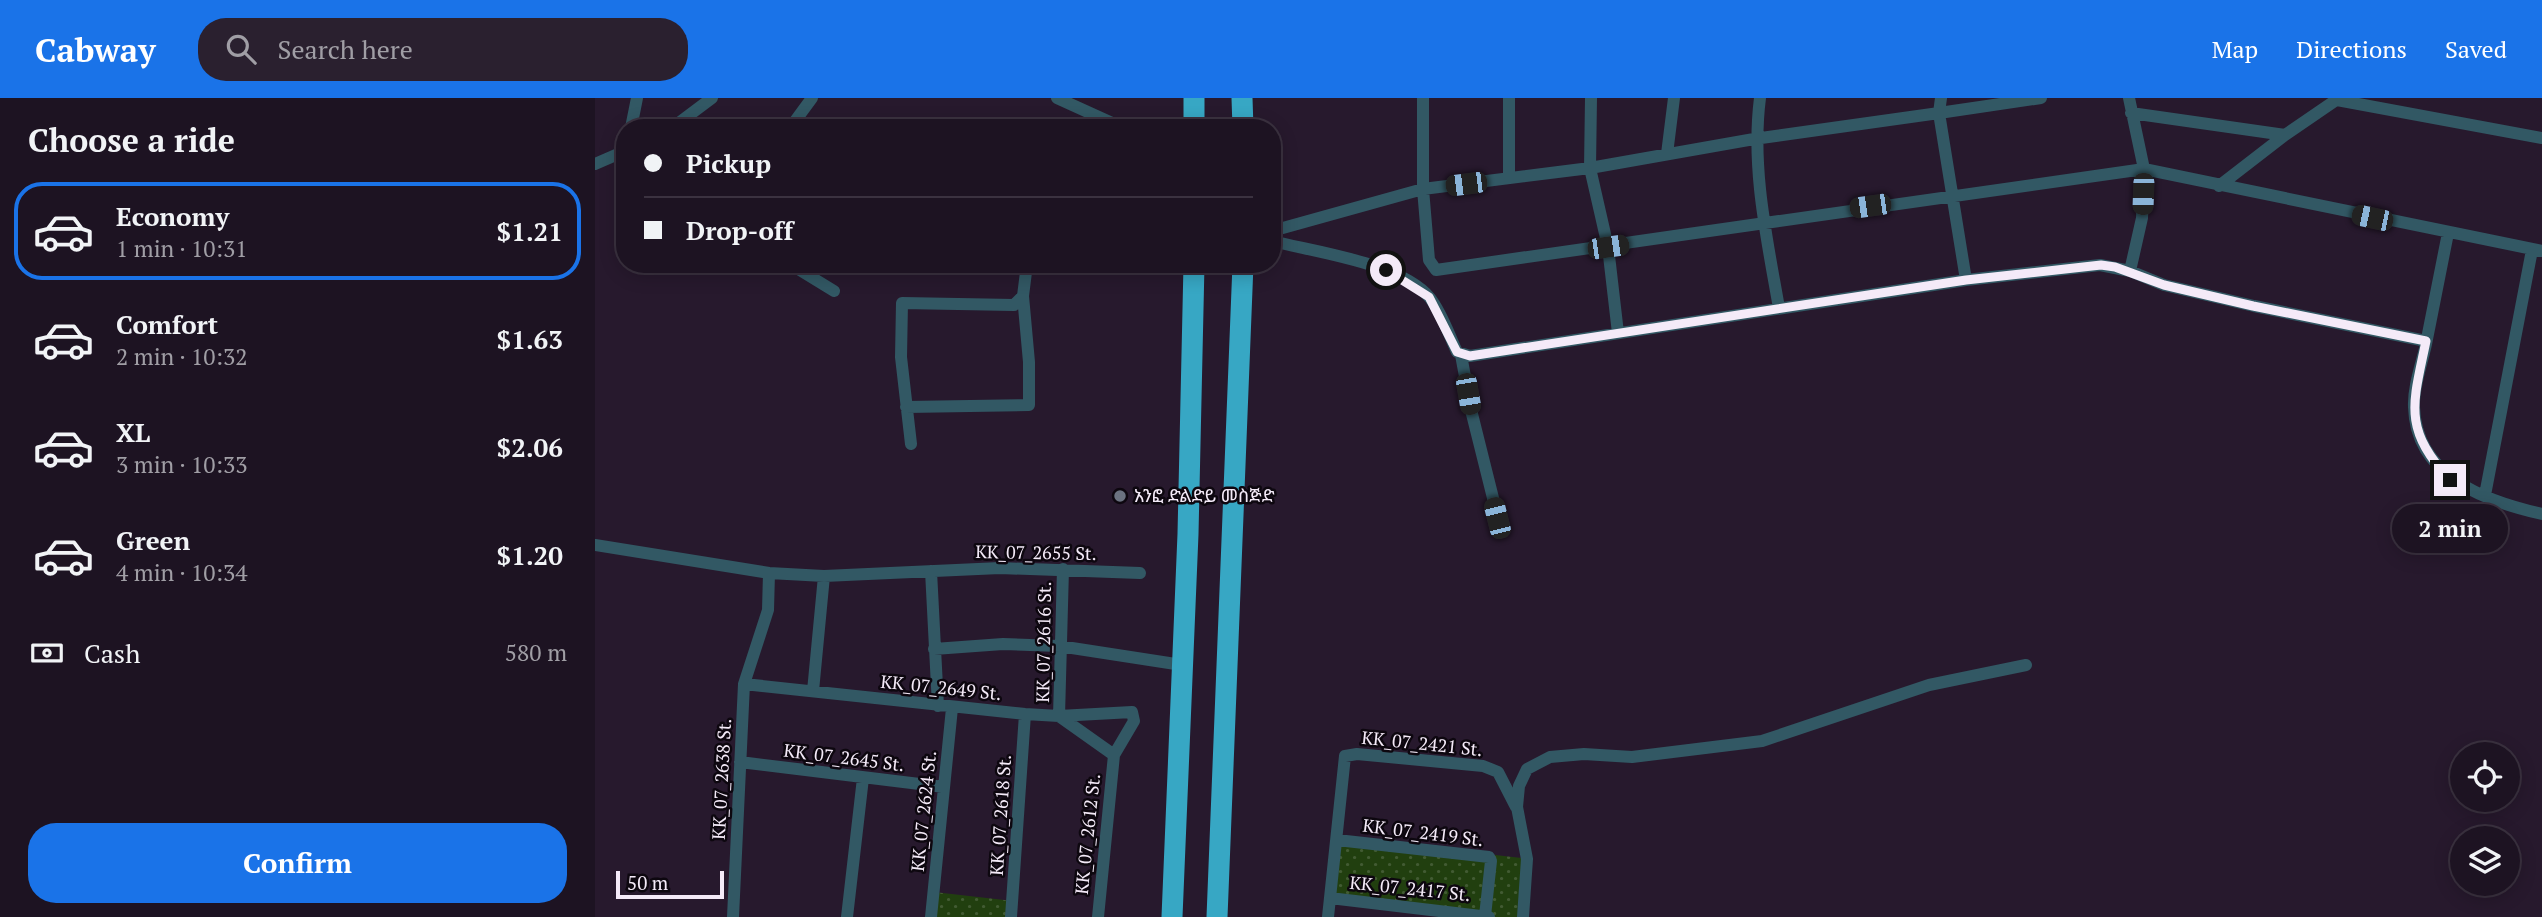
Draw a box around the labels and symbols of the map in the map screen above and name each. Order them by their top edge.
car [1444,171,1489,197]
car [2132,173,2155,215]
car [1848,193,1893,219]
car [2350,203,2395,233]
car [1586,234,1631,260]
route start [1370,254,1402,286]
car [1455,371,1482,417]
route end [2434,464,2466,496]
place label: አንፎ ድልድይ መስጅድ [1134,483,1275,507]
marker: አንፎ ድልድይ መስጅድ [1112,488,1128,504]
car [1482,495,1513,541]
callout: 2 min [2392,504,2508,554]
street label: KK_07_2655 St. [975,539,1097,565]
street label: KK_07_2616 St. [1030,581,1056,703]
street label: KK_07_2649 St. [880,669,1003,705]
street label: KK_07_2638 St. [706,718,736,840]
street label: KK_07_2421 St. [1361,725,1484,761]
street label: KK_07_2645 St. [782,738,906,776]
street label: KK_07_2624 St. [905,749,941,872]
street label: KK_07_2618 St. [984,754,1016,876]
street label: KK_07_2612 St. [1069,772,1105,895]
street label: KK_07_2419 St. [1361,813,1485,851]
scale bar [616,868,725,900]
street label: KK_07_2417 St. [1349,870,1472,906]

